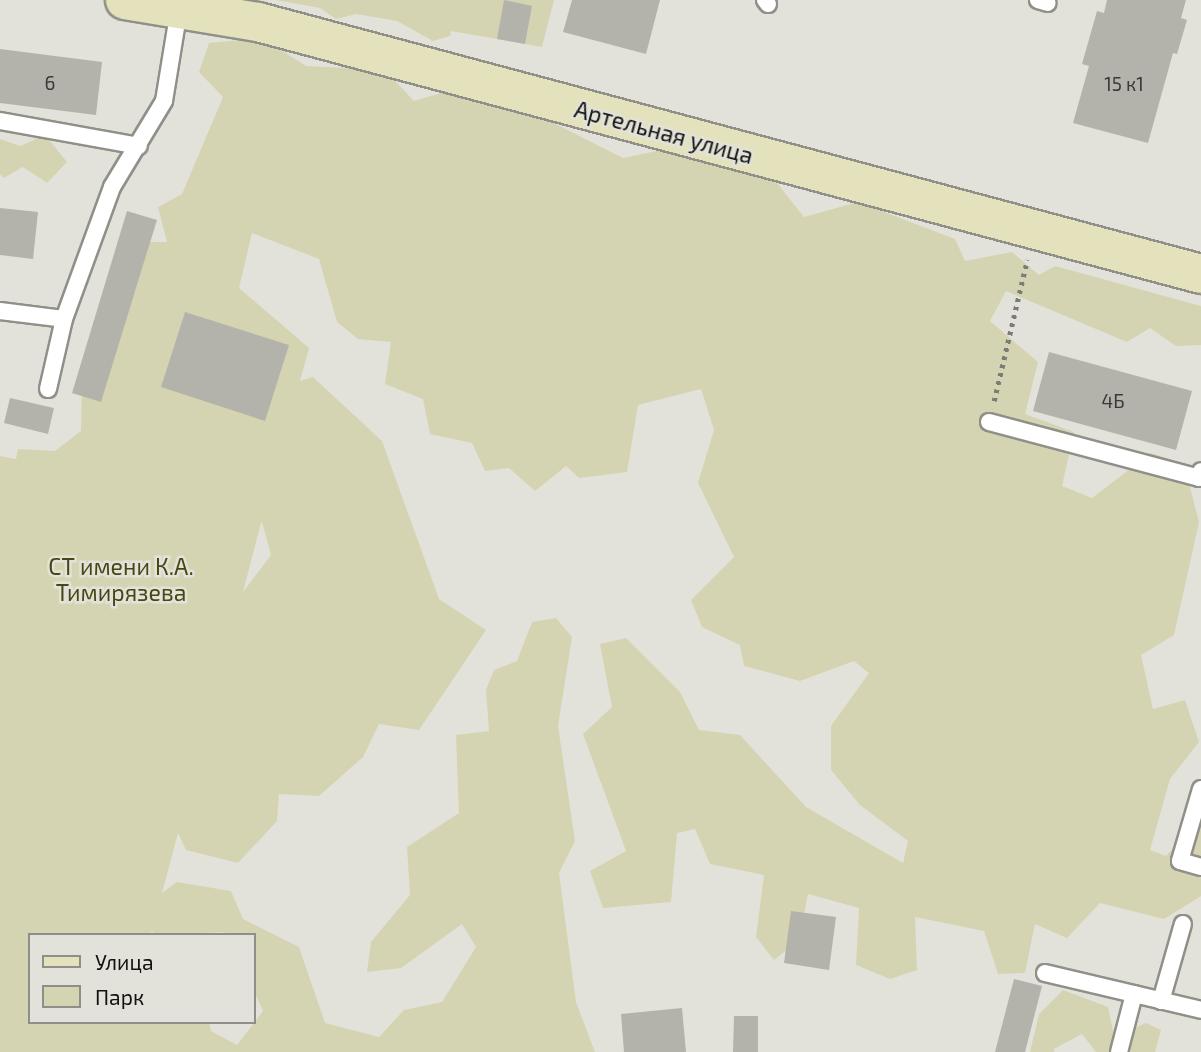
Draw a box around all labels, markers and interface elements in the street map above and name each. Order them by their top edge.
house number: 6 [45,72,55,94]
house number: 15 к1 [1104,73,1144,95]
street label: Артельная улица [572,95,756,169]
house number: 4Б [1101,390,1125,412]
park label: СТ имени К.А. Тимирязева [48,552,194,606]
legend [28,933,256,1024]
text: Улица [95,949,154,974]
text: Парк [95,984,144,1009]

